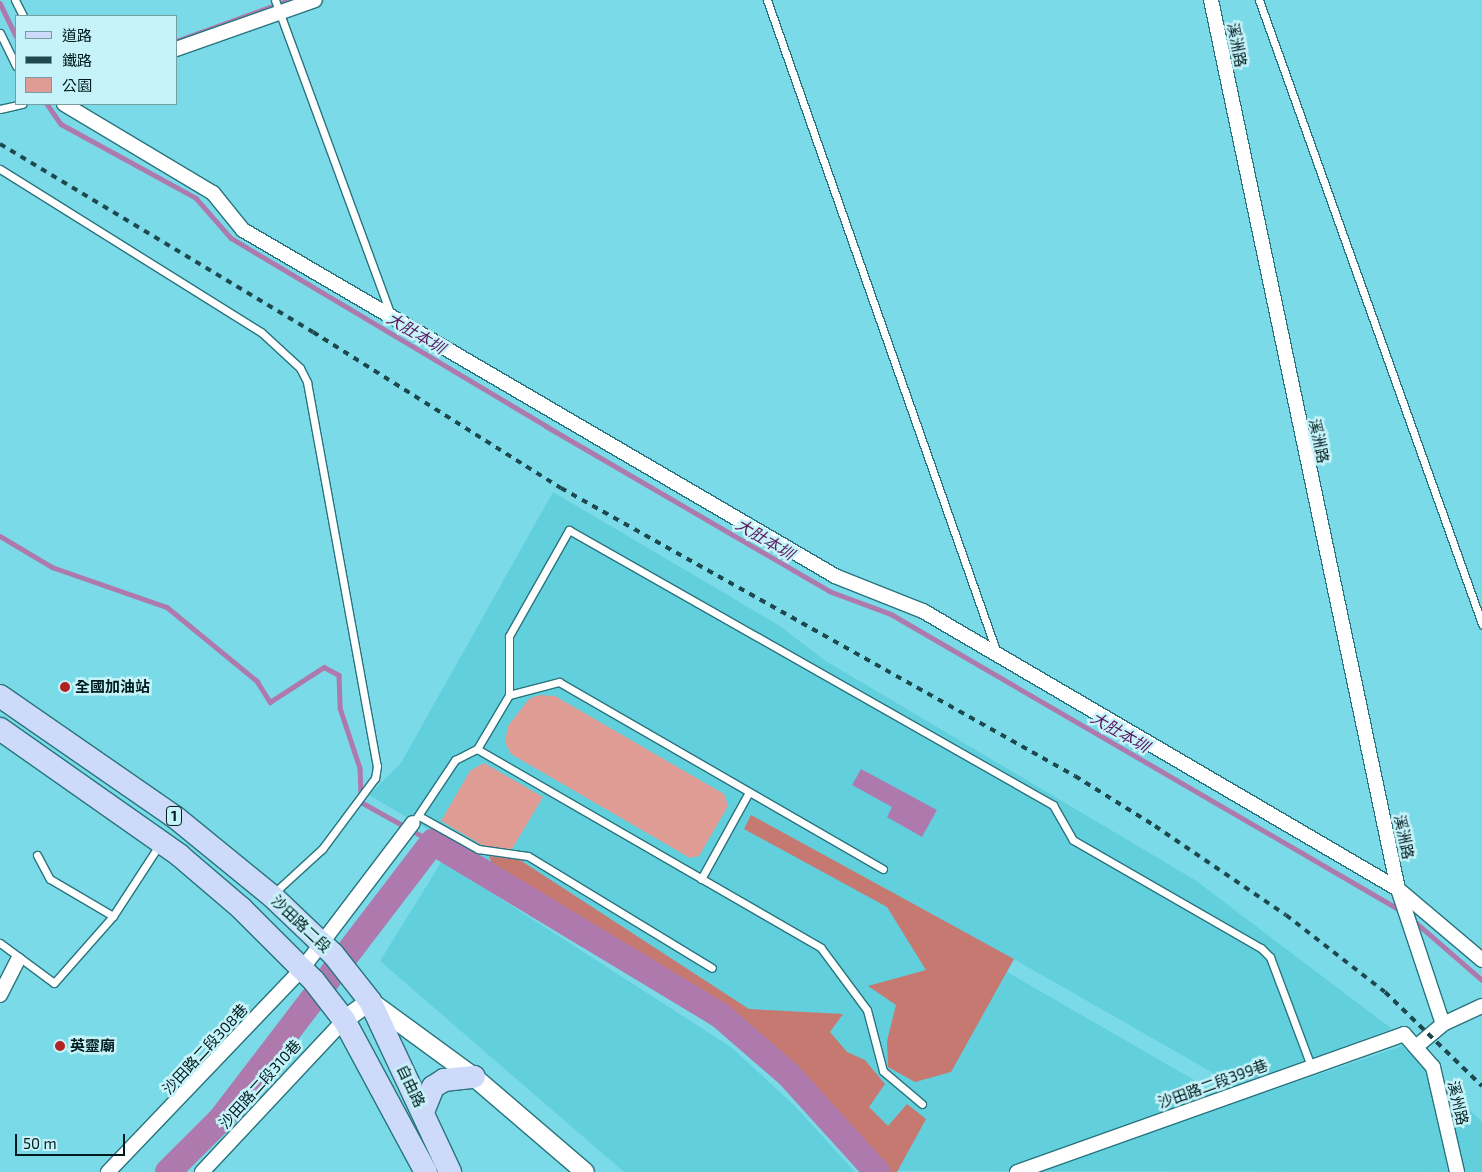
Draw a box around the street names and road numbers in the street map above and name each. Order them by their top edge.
street label: 溪洲路 [1224,21,1250,69]
street label: 溪洲路 [1306,417,1332,465]
road number: 1 [165,804,183,828]
street label: 溪洲路 [1391,813,1417,861]
street label: 沙田路二段 [267,892,335,956]
street label: 沙田路二段308巷 [159,1000,251,1098]
street label: 沙田路二段310巷 [215,1036,305,1132]
street label: 沙田路二段399巷 [1156,1056,1270,1112]
street label: 自由路 [393,1062,429,1110]
street label: 溪州路 [1444,1079,1472,1127]

